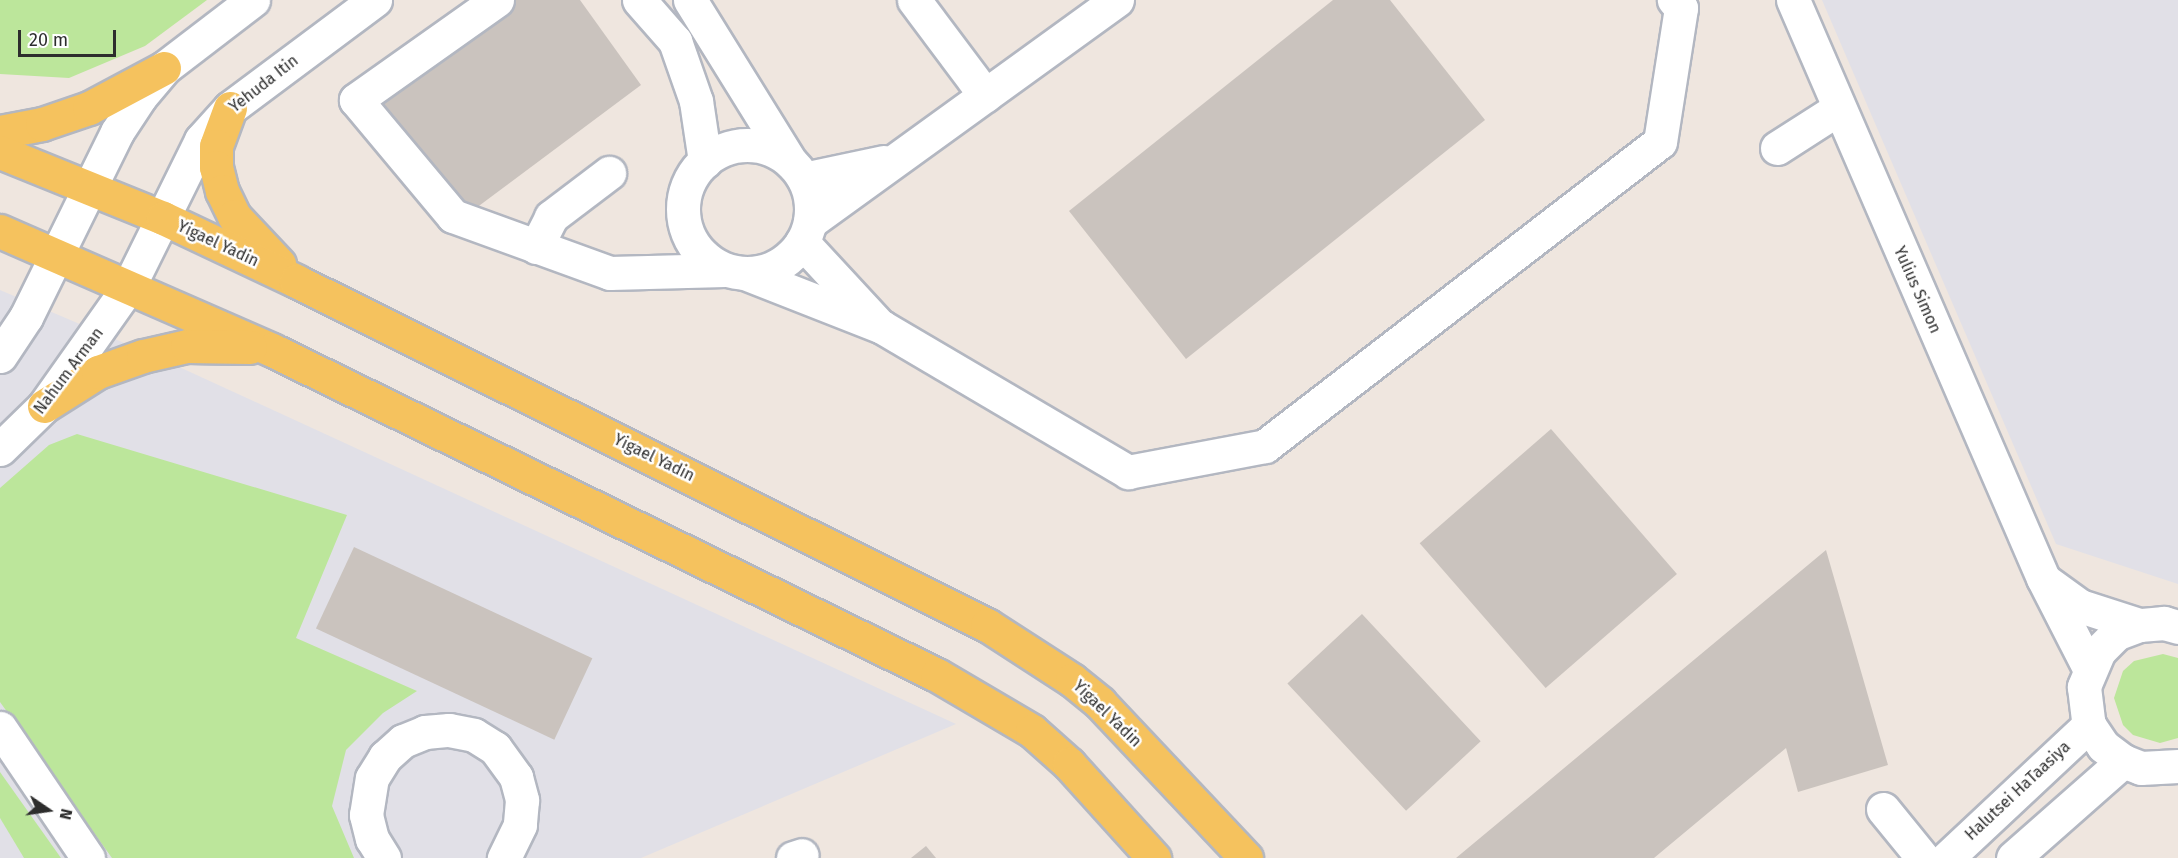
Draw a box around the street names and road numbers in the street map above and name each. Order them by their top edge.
street label: Yehuda Itin [226,51,302,117]
street label: Yigael Yadin [174,217,262,271]
street label: Yulius Simon [1889,244,1945,336]
street label: Nahum Arman [30,324,108,418]
street label: Yigael Yadin [611,430,697,486]
street label: Yigael Yadin [1069,677,1145,751]
street label: Halutsei HaTaasiya [1961,737,2075,845]

